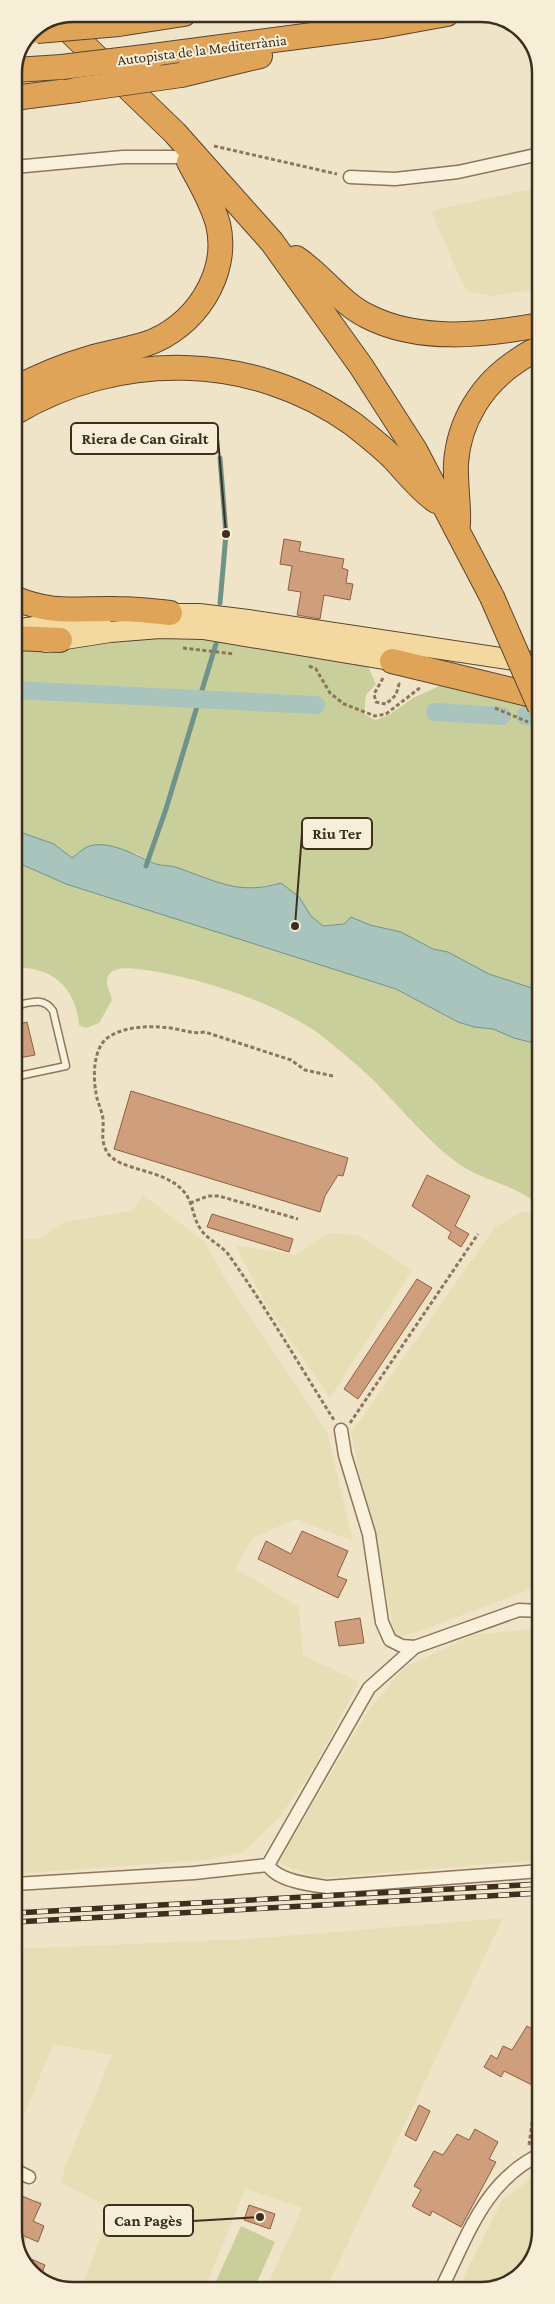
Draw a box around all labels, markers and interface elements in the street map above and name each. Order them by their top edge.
street label: Autopista de la Mediterrània [116,32,288,69]
callout: Riera de Can Giralt [71,423,218,454]
text: Riera de Can Giralt [81,430,209,447]
callout: Riu Ter [302,818,372,849]
text: Riu Ter [312,825,362,842]
callout: Can Pagès [104,2205,193,2236]
text: Can Pagès [114,2212,183,2229]

